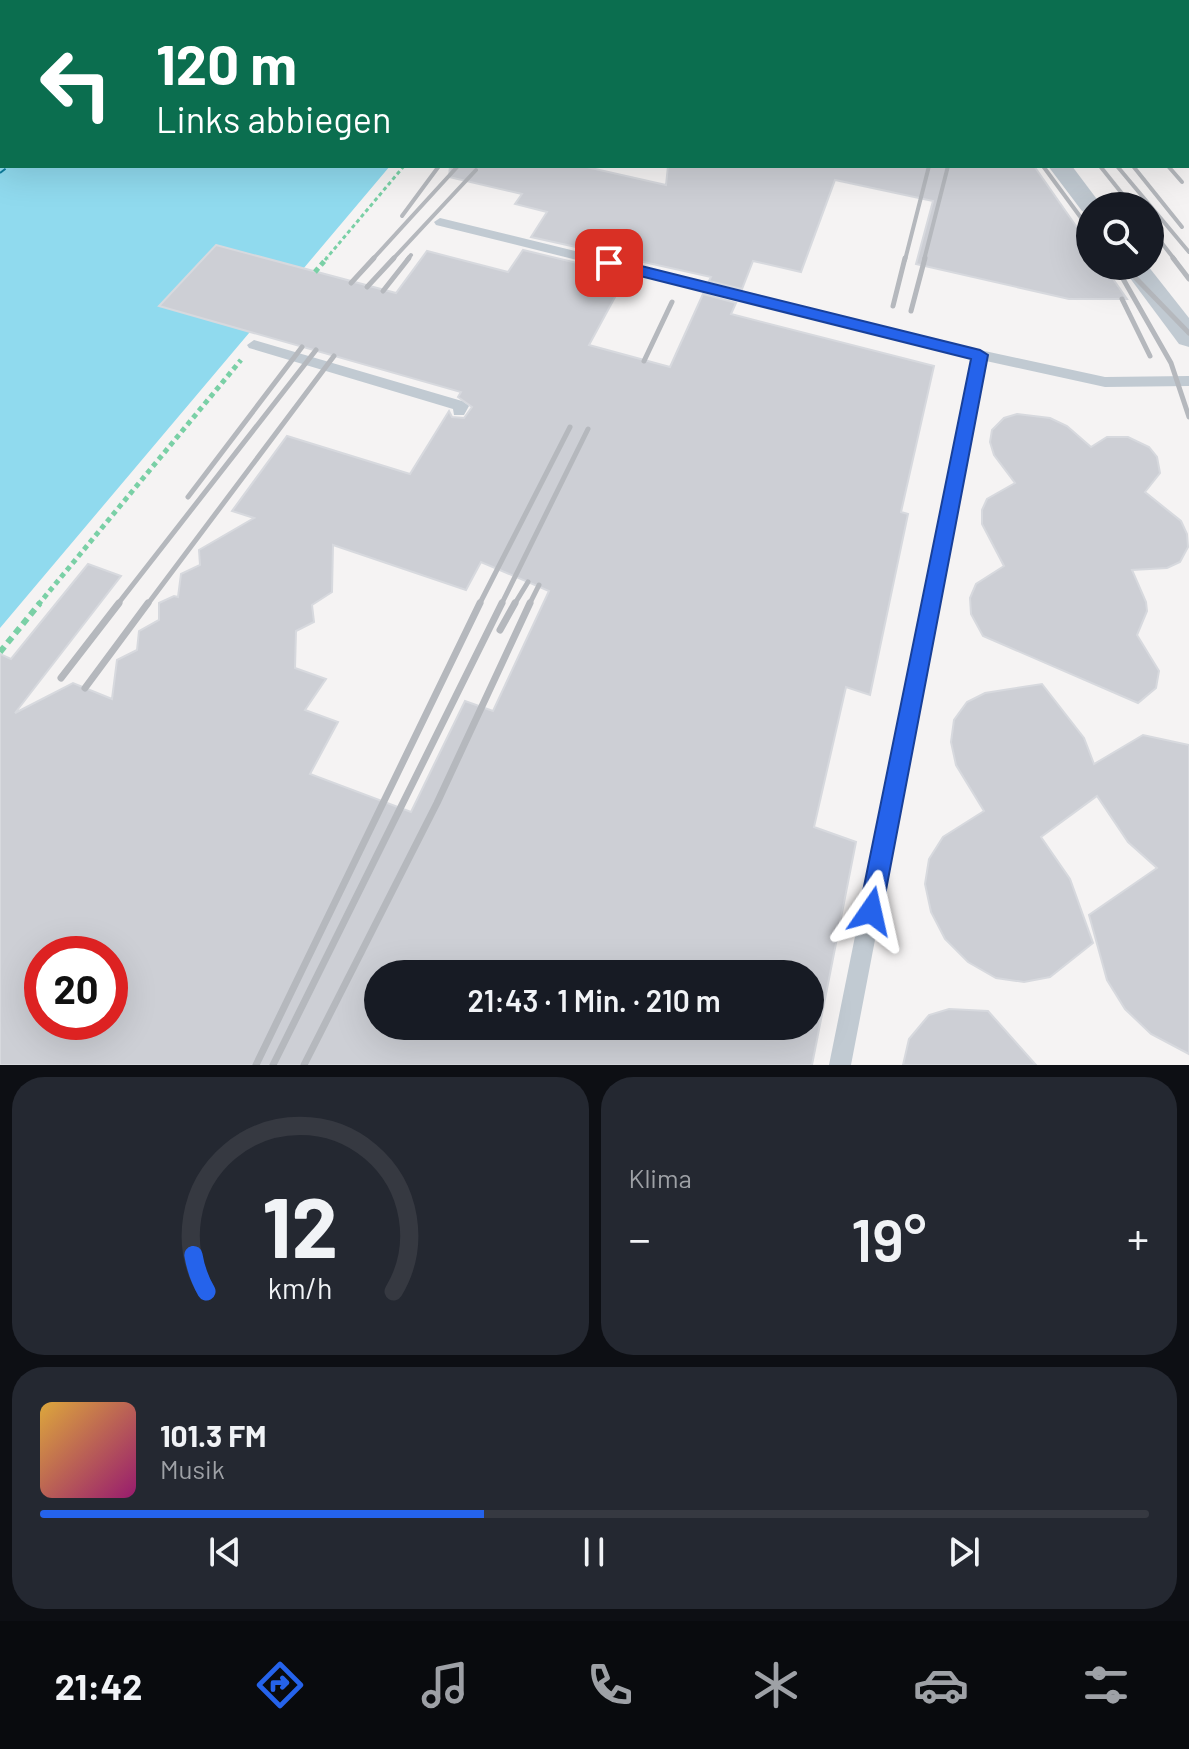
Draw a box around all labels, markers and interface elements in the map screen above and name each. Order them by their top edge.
text: 120 m [156,29,297,96]
icon: left [24,32,128,136]
text: Links abbiegen [156,97,391,140]
map controls [1076,192,1164,280]
button: search [1076,192,1164,280]
pin [575,229,643,297]
icon: arrive [587,241,631,285]
position arrow [829,869,913,953]
speed limit sign: 20 [24,936,128,1040]
text: 21:43 · 1 Min. · 210 m [467,982,721,1018]
text: Klima [629,1162,692,1193]
text: 12 [262,1175,338,1275]
text: 19° [851,1202,926,1274]
text: − [629,1211,651,1264]
text: + [1127,1211,1149,1264]
text: km/h [268,1270,333,1305]
text: 101.3 FM [160,1417,267,1453]
text: Musik [160,1453,225,1484]
icon: previous [203,1530,247,1574]
icon: pause [572,1530,616,1574]
icon: next [942,1530,986,1574]
icon: directions [252,1657,308,1713]
icon: music [417,1657,473,1713]
icon: phone [582,1657,638,1713]
icon: climate [748,1657,804,1713]
icon: car [913,1657,969,1713]
icon: filters [1078,1657,1134,1713]
text: 21:42 [55,1664,142,1707]

